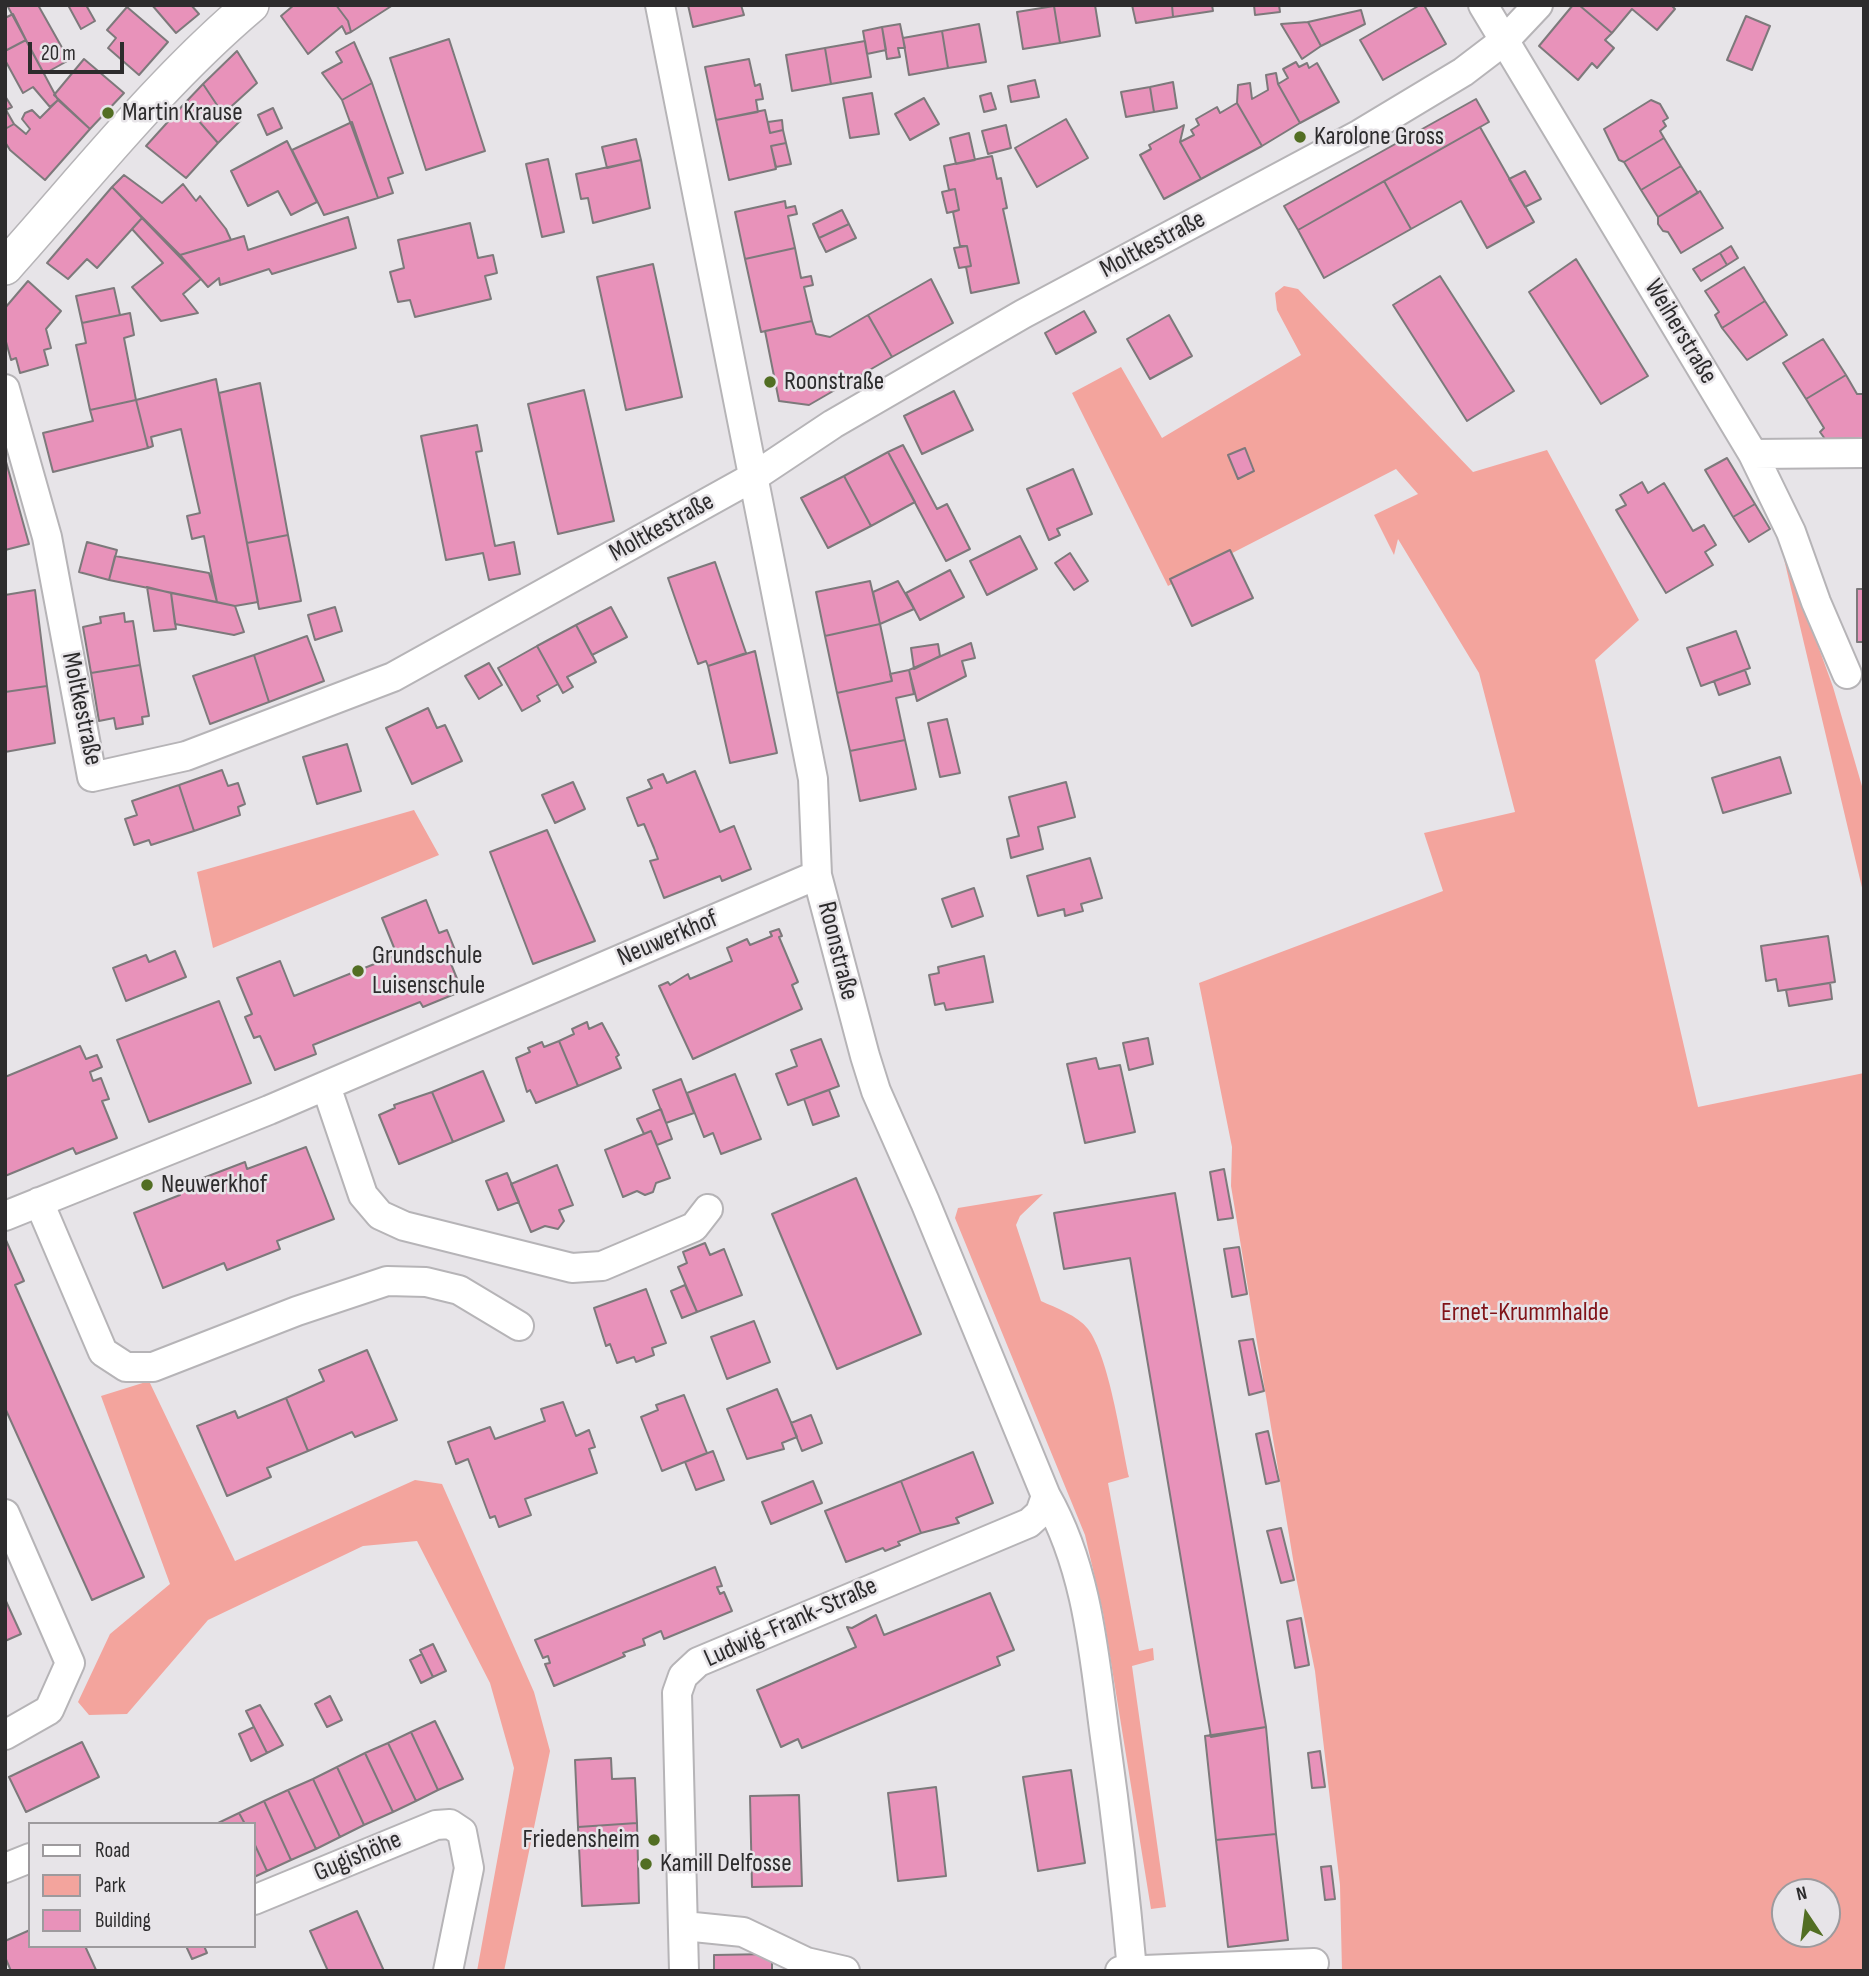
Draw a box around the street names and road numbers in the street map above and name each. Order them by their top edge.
street label: Moltkestraße [1095,204,1211,286]
street label: Weiherstraße [1637,274,1723,390]
street label: Moltkestraße [604,487,720,569]
street label: Moltkestraße [54,650,108,768]
street label: Roonstraße [810,899,864,1003]
street label: Neuwerkhof [613,904,723,974]
street label: Ludwig-Frank-Straße [700,1571,882,1675]
street label: Gugishöhe [310,1825,406,1889]

